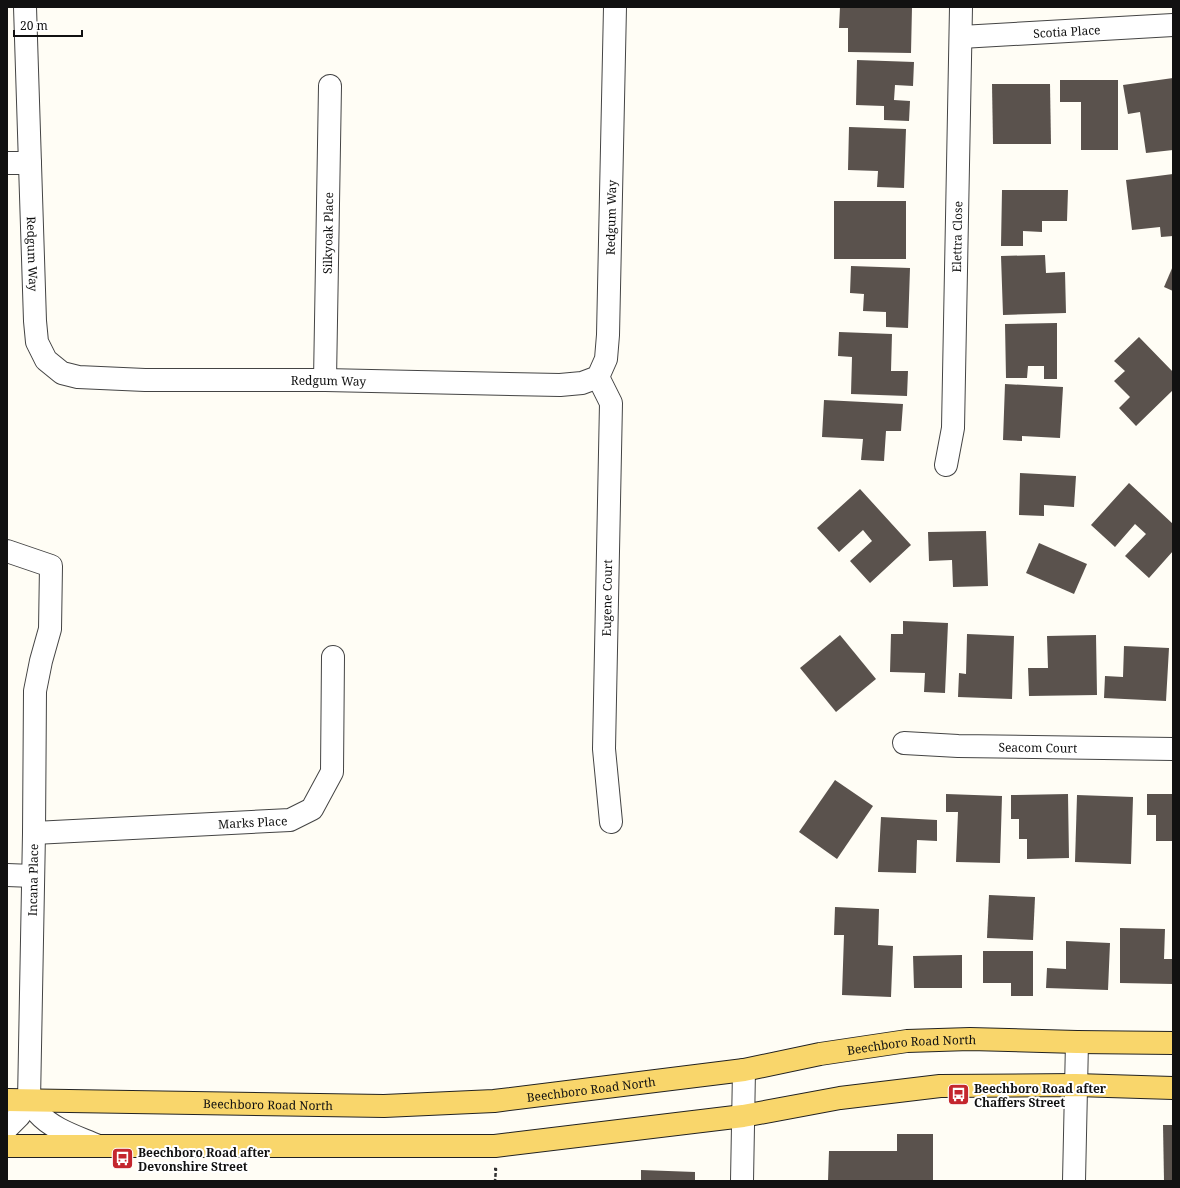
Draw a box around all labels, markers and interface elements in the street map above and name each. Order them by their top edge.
scale bar [14,12,82,38]
text: 20 m [20,17,48,34]
street label: Scotia Place [1033,21,1101,41]
street label: Redgum Way [601,180,620,255]
street label: Silkyoak Place [318,192,337,274]
street label: Elettra Close [947,201,966,273]
street label: Redgum Way [23,216,43,292]
street label: Redgum Way [291,372,366,389]
street label: Eugene Court [598,559,616,637]
street label: Seacom Court [998,738,1077,756]
street label: Marks Place [218,812,288,832]
street label: Incana Place [24,844,42,916]
street label: Beechboro Road North [846,1030,977,1058]
street label: Beechboro Road North [526,1072,657,1105]
place label: Beechboro Road after Chaffers Street [974,1080,1107,1111]
bus stop icon: Beechboro Road after Chaffers Street [945,1082,971,1108]
street label: Beechboro Road North [203,1095,333,1114]
place label: Beechboro Road after Devonshire Street [138,1144,271,1175]
bus stop icon: Beechboro Road after Devonshire Street [109,1146,135,1172]

